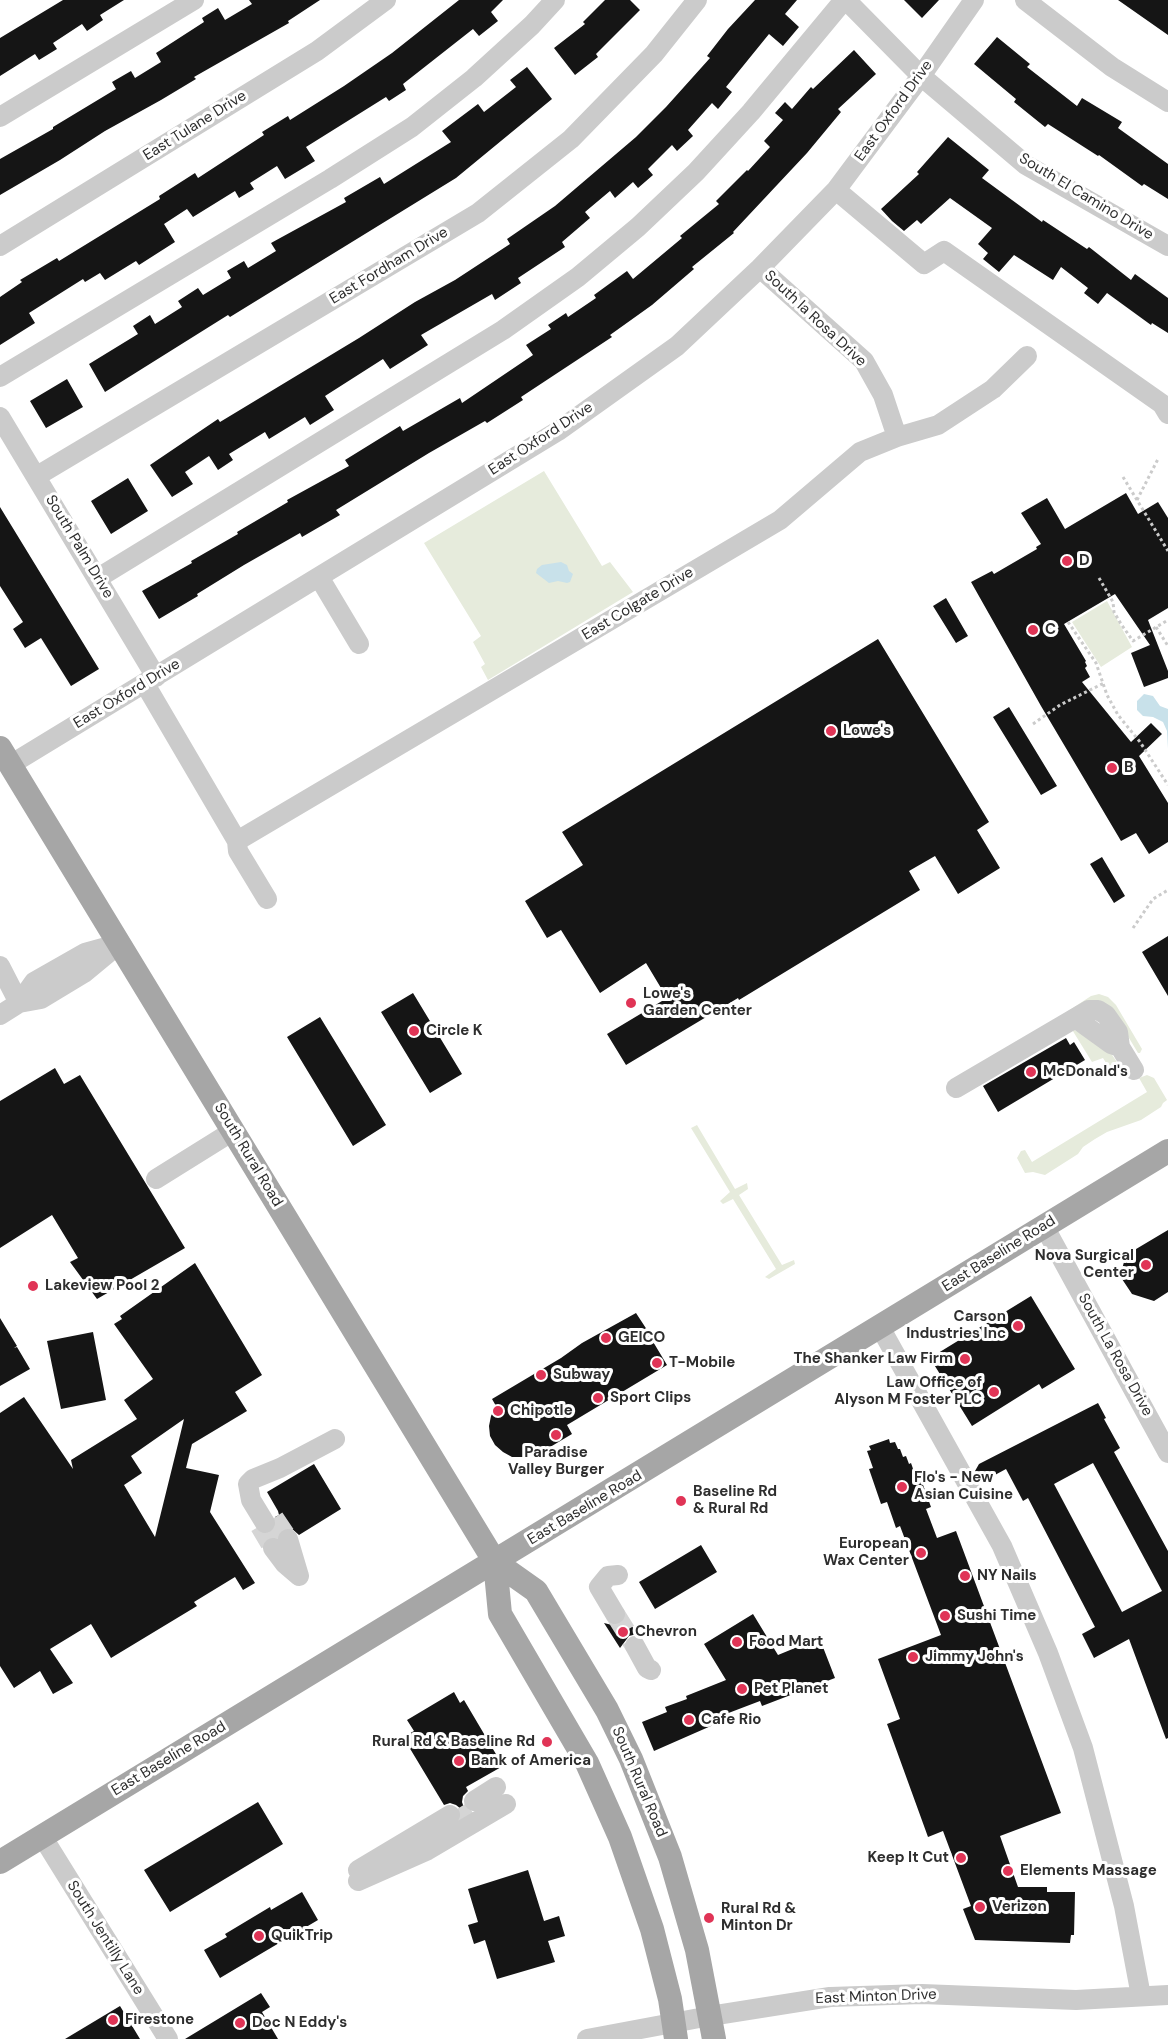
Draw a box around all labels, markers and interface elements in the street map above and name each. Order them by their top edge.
street label: East Oxford Drive [851,57,937,165]
street label: East Tulane Drive [140,87,250,165]
street label: South El Camino Drive [1016,150,1156,244]
street label: East Fordham Drive [327,224,451,308]
street label: South la Rosa Drive [760,267,870,371]
street label: East Oxford Drive [486,399,596,479]
street label: South Palm Drive [41,492,117,602]
place label: D [1079,552,1090,570]
marker: D [1060,554,1074,568]
street label: East Colgate Drive [579,564,697,644]
place label: C [1045,621,1056,639]
marker: C [1026,623,1040,637]
street label: East Oxford Drive [71,655,183,733]
place label: Lowe's [843,722,891,740]
marker: Lowe's [824,724,838,738]
place label: B [1124,759,1134,777]
marker: B [1105,761,1119,775]
place label: Lowe's Garden Center [643,985,752,1020]
marker: Lowe's Garden Center [624,996,638,1010]
place label: Circle K [426,1022,483,1040]
marker: Circle K [407,1024,421,1038]
place label: McDonald's [1043,1063,1128,1081]
marker: McDonald's [1024,1065,1038,1079]
street label: South Rural Road [210,1100,286,1210]
street label: East Baseline Road [939,1212,1059,1296]
place label: Nova Surgical Center [1035,1247,1134,1282]
marker: Nova Surgical Center [1139,1258,1153,1272]
place label: Lakeview Pool 2 [45,1277,159,1295]
marker: Lakeview Pool 2 [26,1279,40,1293]
street label: South La Rosa Drive [1074,1291,1156,1419]
place label: Carson Industries Inc [906,1308,1006,1343]
marker: Carson Industries Inc [1011,1319,1025,1333]
place label: GEICO [618,1329,665,1347]
marker: GEICO [599,1331,613,1345]
place label: The Shanker Law Firm [793,1350,953,1368]
marker: The Shanker Law Firm [958,1352,972,1366]
place label: T-Mobile [669,1354,735,1372]
marker: T-Mobile [650,1356,664,1370]
place label: Subway [553,1366,610,1384]
marker: Subway [534,1368,548,1382]
place label: Law Office of Alyson M Foster PLC [834,1374,982,1409]
marker: Law Office of Alyson M Foster PLC [987,1385,1001,1399]
place label: Sport Clips [610,1389,691,1407]
marker: Sport Clips [591,1391,605,1405]
place label: Chipotle [510,1402,573,1420]
marker: Chipotle [491,1404,505,1418]
marker: Paradise Valley Burger [549,1428,563,1442]
place label: Paradise Valley Burger [508,1444,604,1479]
street label: East Baseline Road [525,1467,645,1549]
place label: Flo's - New Asian Cuisine [914,1469,1013,1504]
marker: Flo's - New Asian Cuisine [895,1480,909,1494]
place label: Baseline Rd & Rural Rd [693,1483,777,1518]
marker: Baseline Rd & Rural Rd [674,1494,688,1508]
place label: European Wax Center [823,1535,909,1570]
marker: European Wax Center [914,1546,928,1560]
place label: NY Nails [977,1567,1037,1585]
marker: NY Nails [958,1569,972,1583]
place label: Sushi Time [957,1607,1036,1625]
marker: Sushi Time [938,1609,952,1623]
place label: Chevron [635,1623,697,1641]
marker: Chevron [616,1625,630,1639]
place label: Food Mart [749,1633,823,1651]
marker: Food Mart [730,1635,744,1649]
place label: Jimmy John's [925,1648,1024,1666]
marker: Jimmy John's [906,1650,920,1664]
place label: Pet Planet [754,1680,828,1698]
marker: Pet Planet [735,1682,749,1696]
place label: Cafe Rio [701,1711,761,1729]
marker: Cafe Rio [682,1713,696,1727]
street label: East Baseline Road [109,1718,229,1800]
street label: South Rural Road [608,1724,670,1840]
place label: Rural Rd & Baseline Rd [372,1733,535,1751]
marker: Rural Rd & Baseline Rd [540,1735,554,1749]
place label: Bank of America [471,1752,591,1770]
marker: Bank of America [452,1754,466,1768]
place label: Keep It Cut [868,1849,949,1867]
marker: Keep It Cut [954,1851,968,1865]
place label: Elements Massage [1020,1862,1157,1880]
marker: Elements Massage [1001,1864,1015,1878]
street label: South Jentilly Lane [63,1878,147,1998]
place label: Verizon [992,1898,1047,1916]
place label: Rural Rd & Minton Dr [721,1900,796,1935]
marker: Verizon [973,1900,987,1914]
marker: Rural Rd & Minton Dr [702,1911,716,1925]
place label: QuikTrip [271,1927,333,1945]
marker: QuikTrip [252,1929,266,1943]
street label: East Minton Drive [815,1986,937,2008]
place label: Firestone [125,2011,194,2029]
marker: Firestone [106,2013,120,2027]
place label: Doc N Eddy's [252,2014,347,2032]
marker: Doc N Eddy's [233,2016,247,2030]

